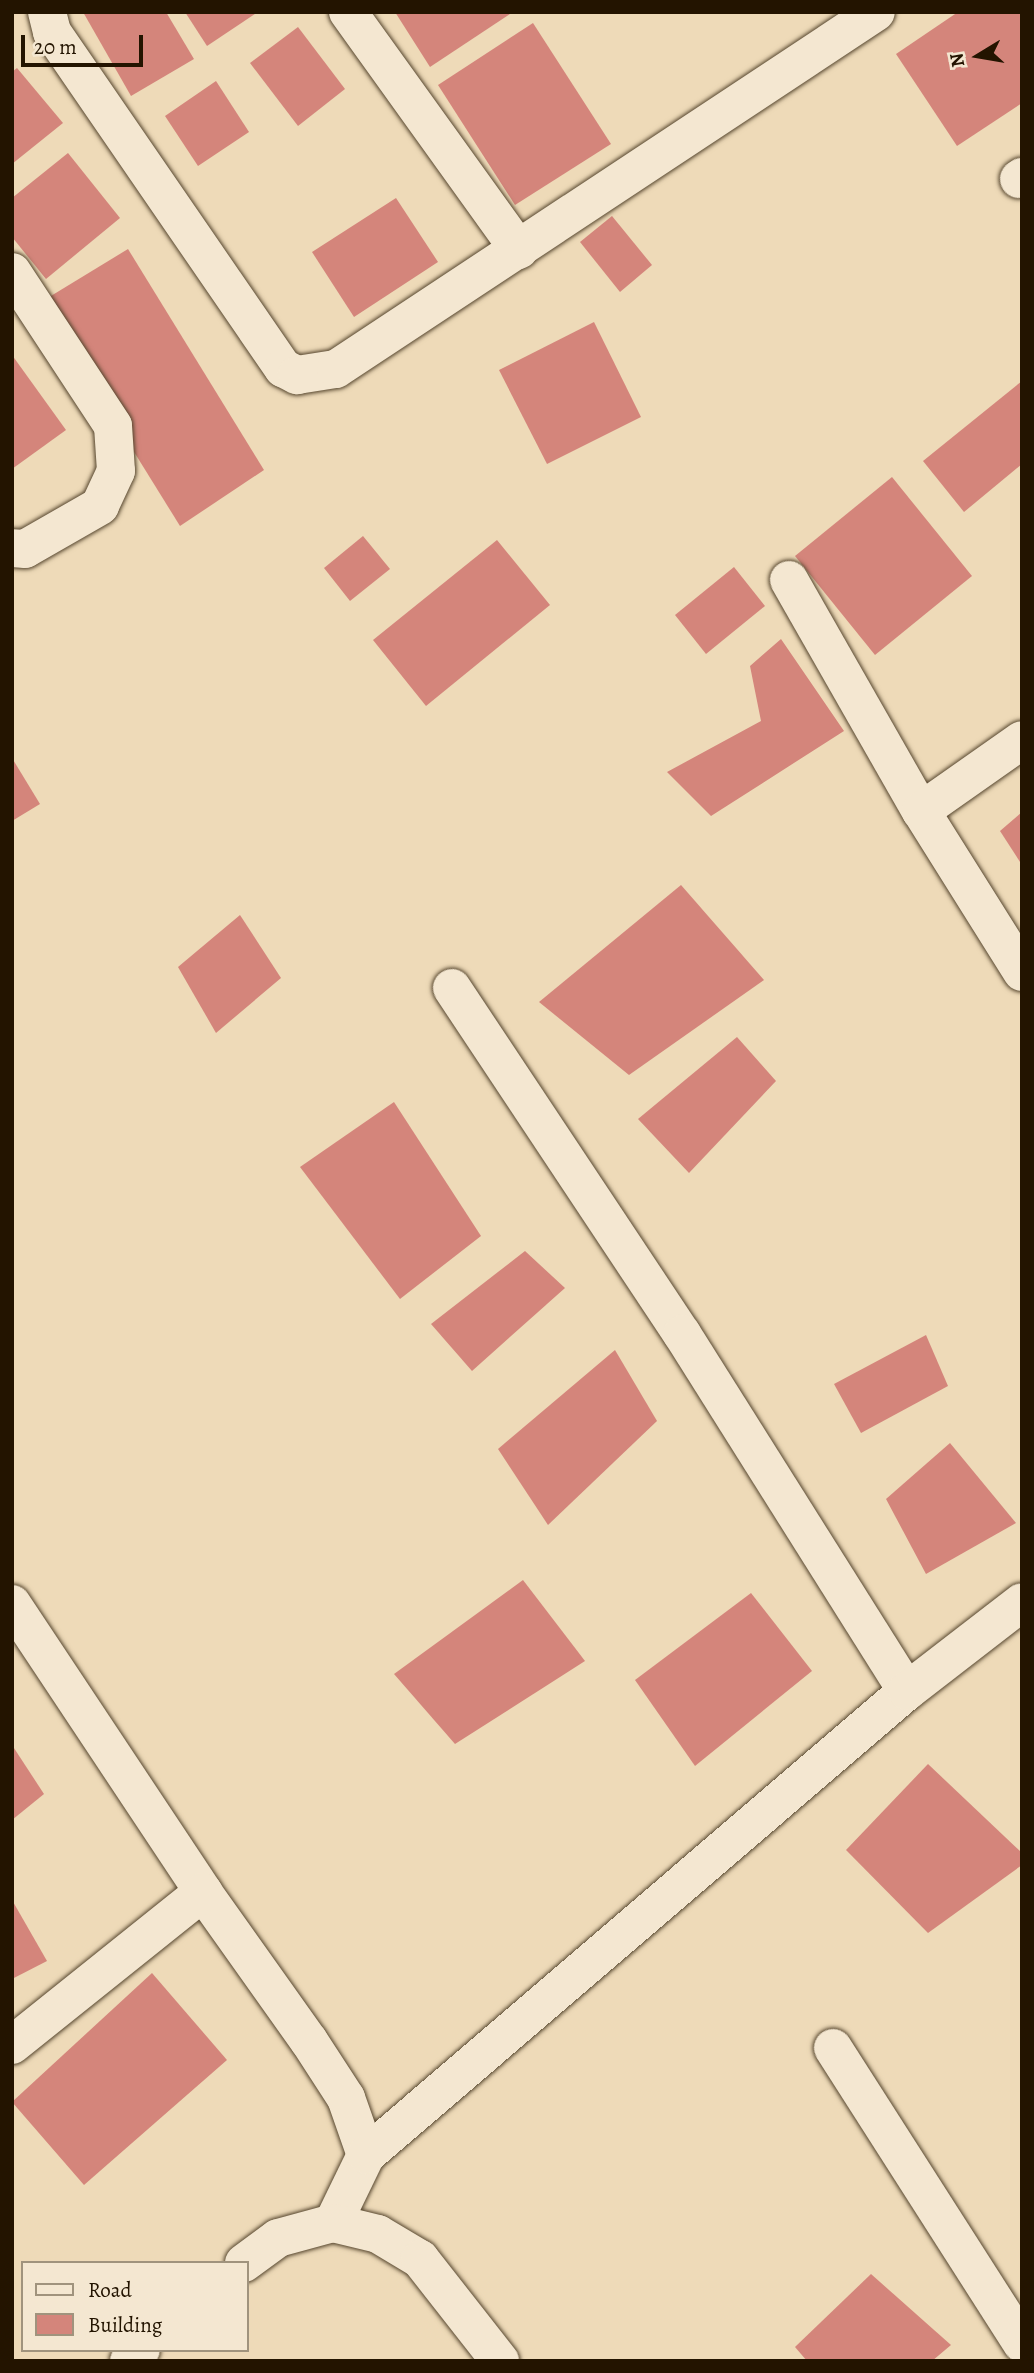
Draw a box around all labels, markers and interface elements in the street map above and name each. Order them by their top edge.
scale bar [24,21,147,65]
north arrow [943,21,1013,91]
text: 20 m [34,33,77,61]
text: N [943,51,971,69]
legend [21,2261,248,2352]
text: Road [88,2276,132,2304]
text: Building [88,2311,162,2339]

